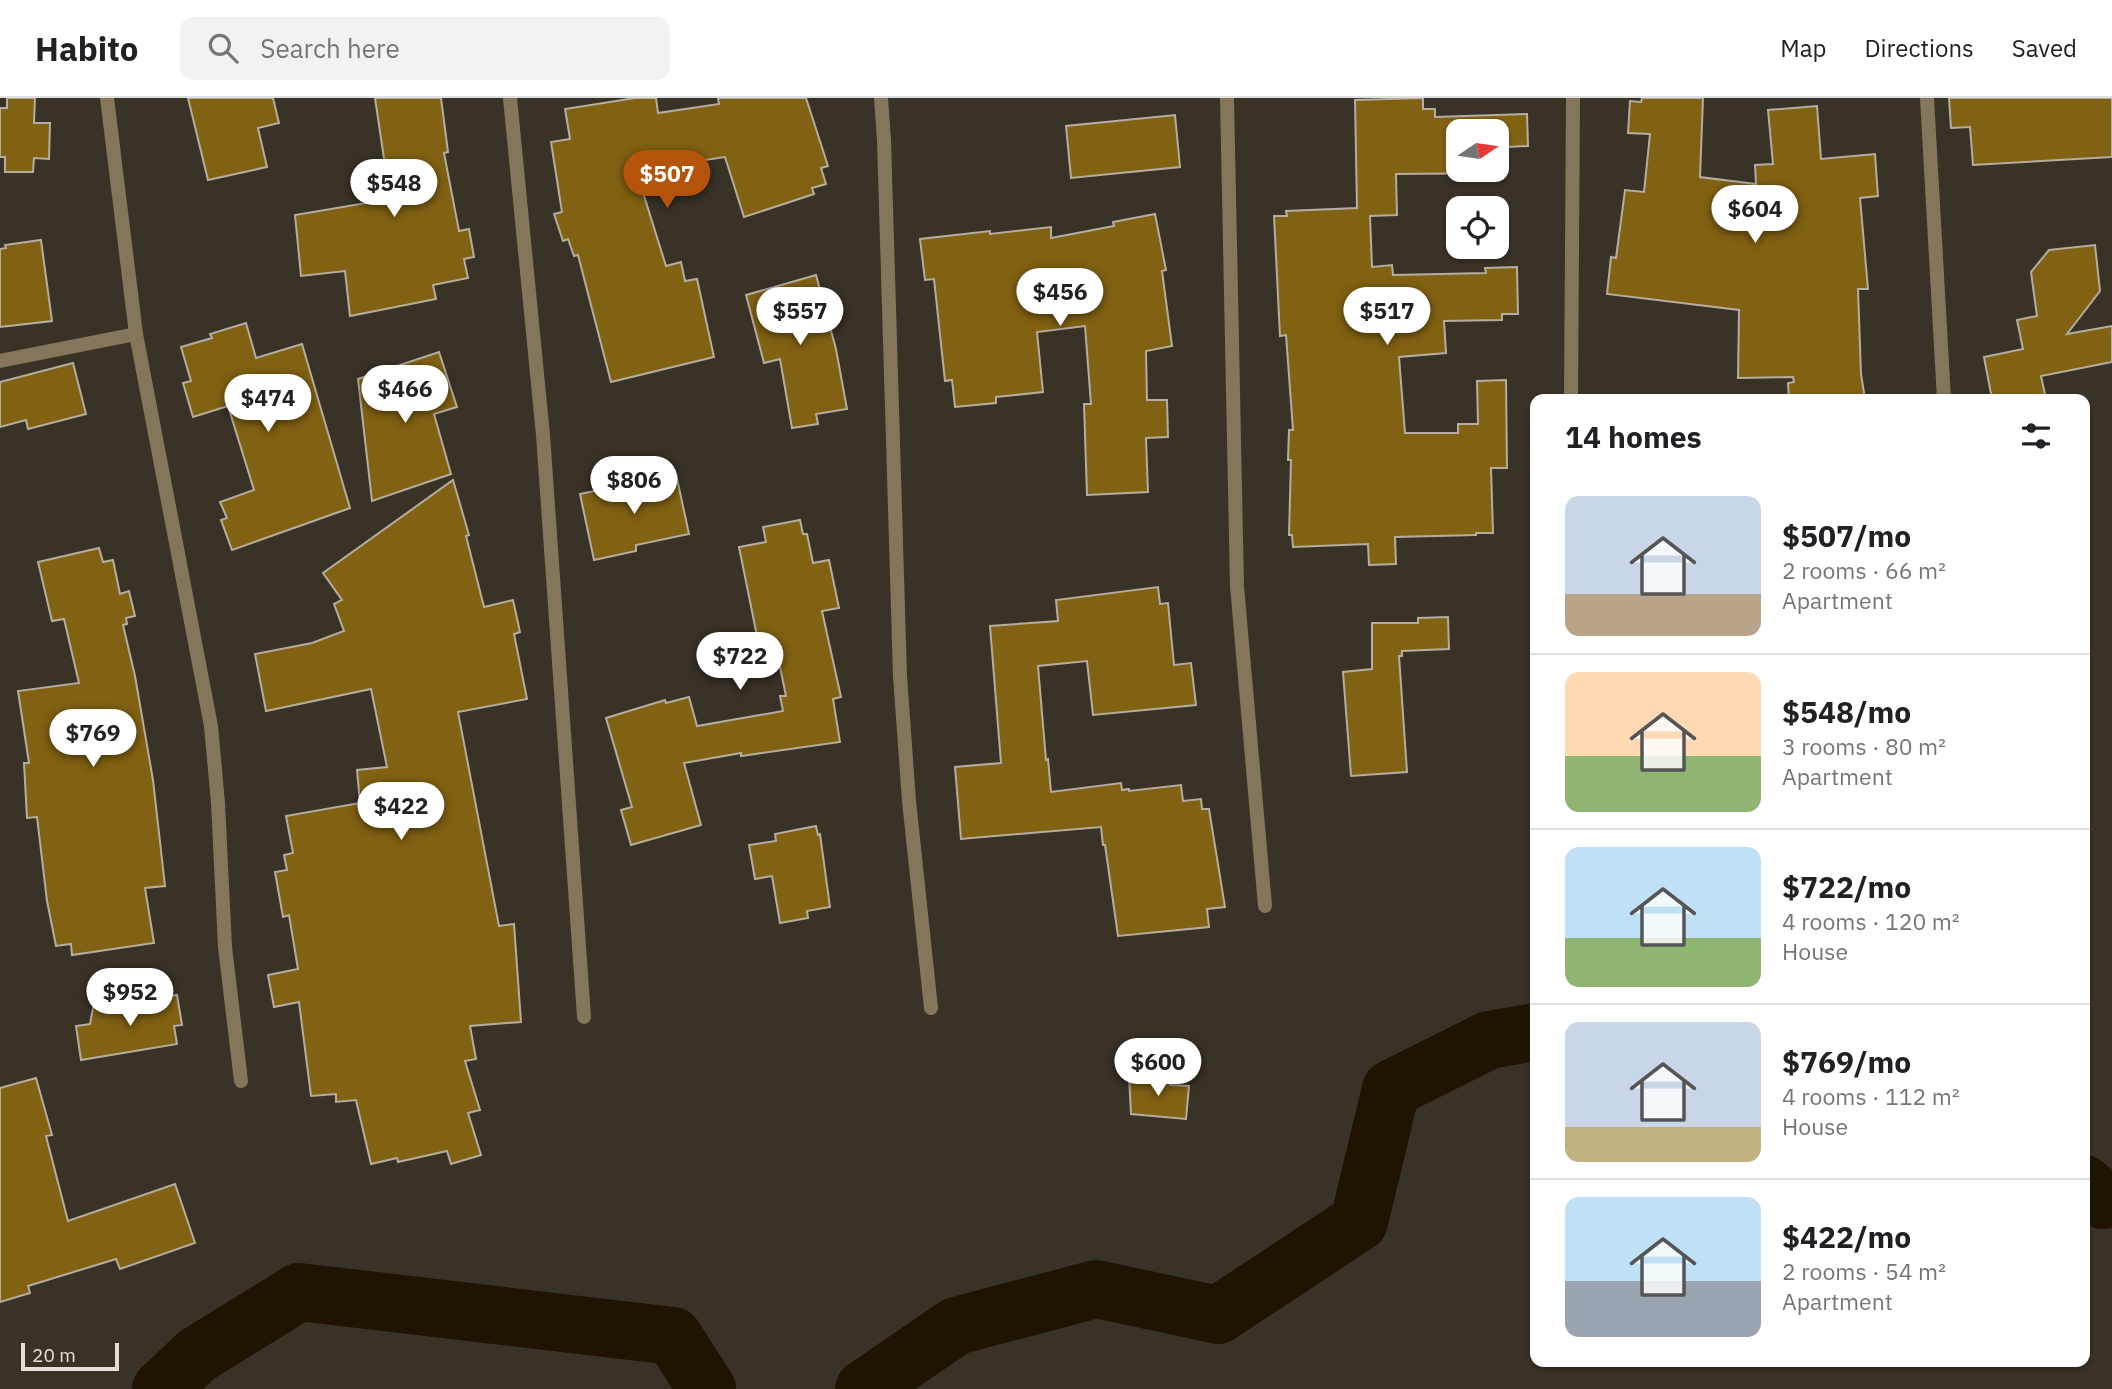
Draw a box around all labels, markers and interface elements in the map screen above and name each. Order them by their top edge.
search box [180,17,670,80]
text: Habito [35,27,138,70]
icon: search [204,29,242,67]
text: Search here [260,31,400,65]
text: Map [1780,32,1826,64]
text: Directions [1864,32,1974,64]
text: Saved [2012,32,2077,64]
north arrow [1446,119,1508,182]
map controls [1446,119,1509,259]
pin: $507 [626,150,708,210]
text: $507 [639,158,695,188]
pin: $548 [353,159,435,219]
text: $548 [366,167,422,197]
pin: $604 [1714,186,1796,245]
text: $604 [1727,193,1783,223]
button: locate [1446,196,1509,259]
pin: $456 [1019,268,1101,328]
text: $456 [1032,276,1088,306]
pin: $557 [759,288,841,347]
pin: $517 [1346,288,1428,347]
text: $557 [772,295,828,325]
text: $517 [1359,295,1415,325]
pin: $466 [364,366,446,425]
text: $466 [377,373,433,403]
pin: $474 [227,374,309,434]
text: $474 [240,382,296,412]
text: 14 homes [1565,417,1702,456]
icon: filters [2017,417,2055,455]
pin: $806 [593,456,675,516]
text: $806 [606,464,662,494]
text: $507/mo [1782,516,1911,555]
icon: home [1621,524,1705,608]
text: 2 rooms · 66 m² [1782,555,1946,585]
text: Apartment [1782,585,1893,615]
pin: $722 [699,632,781,692]
text: $722 [712,640,768,670]
text: $548/mo [1782,692,1911,731]
icon: home [1621,700,1705,784]
pin: $769 [52,710,134,769]
text: $769 [65,717,121,747]
text: 3 rooms · 80 m² [1782,731,1946,761]
text: Apartment [1782,761,1893,791]
pin: $422 [360,782,442,842]
text: $422 [373,790,429,820]
text: $722/mo [1782,867,1911,906]
icon: home [1621,875,1705,959]
text: 4 rooms · 120 m² [1782,906,1960,936]
text: House [1782,936,1848,966]
pin: $952 [89,968,171,1028]
text: $952 [102,976,158,1006]
pin: $600 [1117,1038,1199,1098]
text: $769/mo [1782,1042,1911,1081]
text: $600 [1130,1046,1186,1076]
icon: home [1621,1050,1705,1134]
text: 4 rooms · 112 m² [1782,1081,1960,1111]
text: House [1782,1111,1848,1141]
text: $422/mo [1782,1217,1911,1256]
icon: home [1621,1225,1705,1309]
text: 2 rooms · 54 m² [1782,1256,1946,1286]
text: Apartment [1782,1286,1893,1316]
scale bar [21,1340,119,1372]
text: 20 m [32,1343,76,1367]

